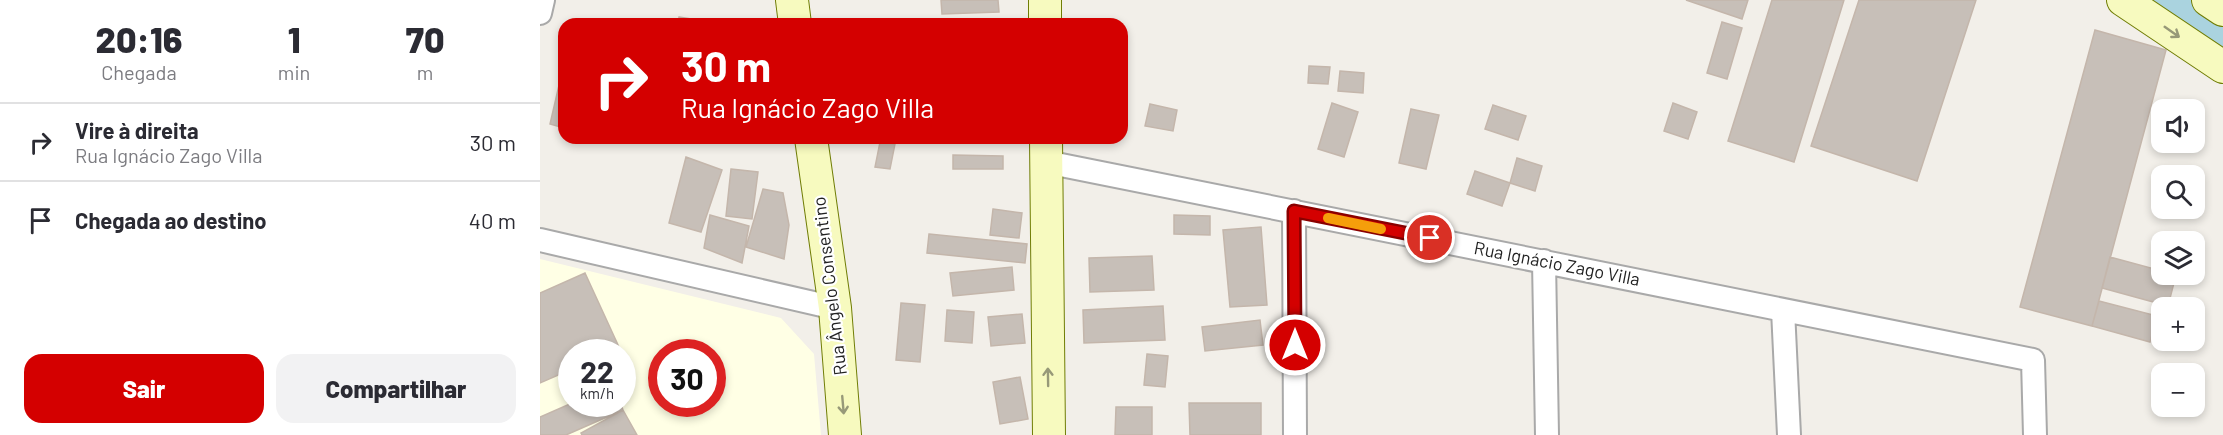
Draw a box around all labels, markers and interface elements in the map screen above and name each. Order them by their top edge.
text: 20:16 [96,17,182,60]
text: 1 [288,17,300,60]
text: 70 [406,17,444,60]
one-way arrow [2163,26,2179,38]
text: 30 m [681,40,771,90]
icon: right [582,42,660,120]
text: Chegada [101,60,177,84]
text: min [278,60,310,84]
text: m [417,60,433,84]
text: Rua Ignácio Zago Villa [681,91,934,123]
map controls [2151,99,2205,417]
button: sound [2151,99,2205,153]
text: Vire à direita [75,117,199,143]
icon: right [24,126,57,159]
text: 30 m [470,129,516,155]
text: Rua Ignácio Zago Villa [75,143,262,167]
button: search [2151,165,2205,219]
street label: Rua Ângelo Consentino [807,196,851,377]
icon: arrive [24,204,57,237]
text: Chegada ao destino [75,207,266,233]
text: 40 m [469,207,516,233]
pin [1404,212,1455,263]
icon: arrive [1413,221,1446,254]
button: layers [2151,231,2205,285]
street label: Rua Ignácio Zago Villa [1472,236,1642,290]
button: + [2151,297,2205,351]
position arrow [1263,313,1327,377]
speed limit sign: 30 [648,339,726,417]
text: 22 [580,353,614,389]
button: Sair [24,354,264,423]
button: Compartilhar [276,354,516,423]
button: − [2151,363,2205,417]
one-way arrow [1042,367,1054,387]
text: km/h [580,384,614,402]
one-way arrow [837,394,848,414]

